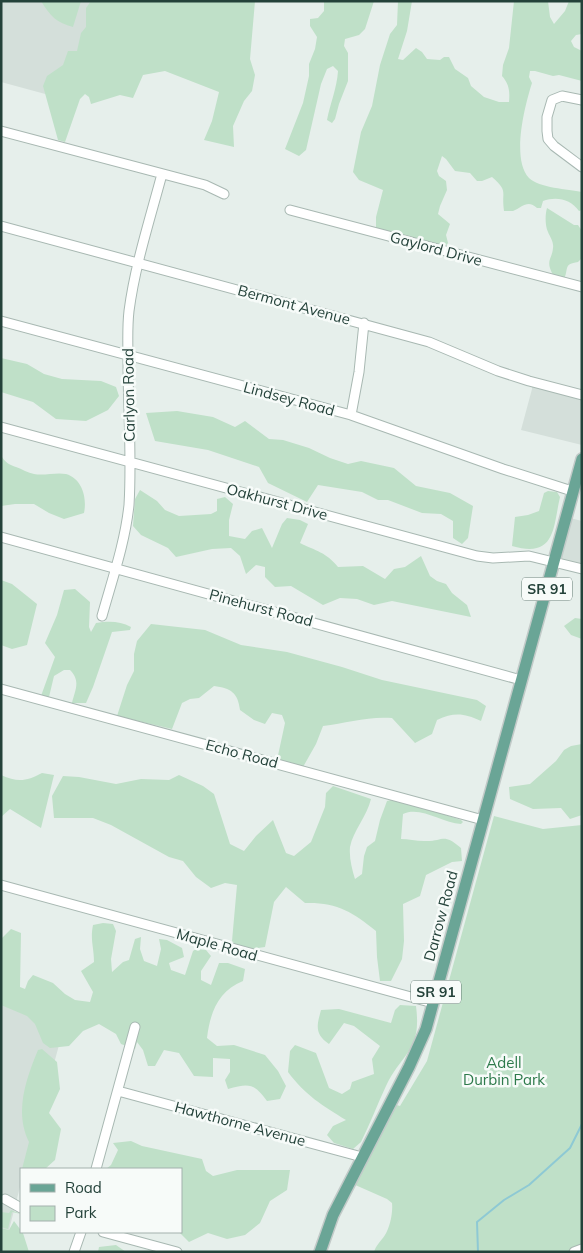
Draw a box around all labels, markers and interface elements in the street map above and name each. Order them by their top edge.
street label: Gaylord Drive [388,227,484,270]
street label: Bermont Avenue [236,280,352,329]
street label: Carlyon Road [118,348,139,442]
street label: Lindsey Road [241,377,337,420]
street label: Oakhurst Drive [224,479,330,524]
road number: SR 91 [522,578,572,600]
street label: Pinehurst Road [207,585,315,630]
street label: Echo Road [204,735,280,772]
street label: Darrow Road [419,868,462,963]
street label: Maple Road [174,924,260,965]
road number: SR 91 [411,980,461,1004]
park label: Adell Durbin Park [463,1053,545,1089]
street label: Hawthorne Avenue [173,1097,308,1150]
legend [20,1168,182,1233]
text: Road [65,1178,102,1197]
text: Park [65,1203,97,1222]

